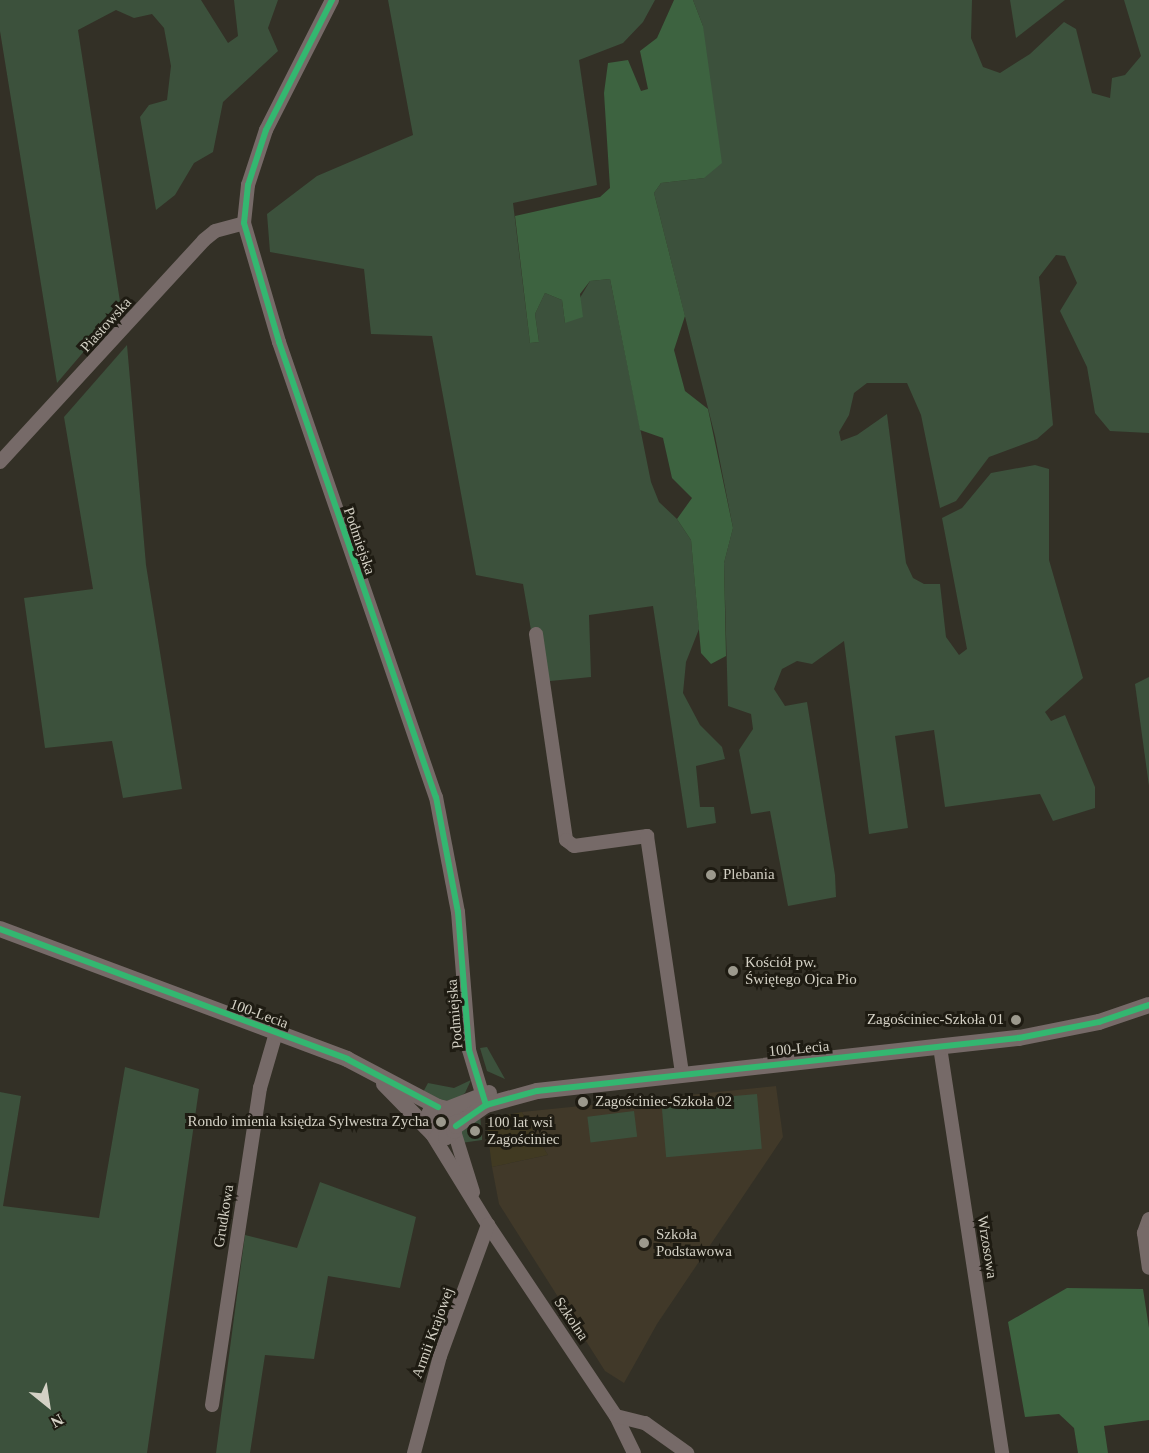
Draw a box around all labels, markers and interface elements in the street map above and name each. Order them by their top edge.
street label: Piastowska [77,294,135,356]
street label: Podmiejska [339,505,379,577]
place label: Plebania [723,866,775,884]
marker: Plebania [704,868,718,882]
place label: Kościół pw. Świętego Ojca Pio [745,953,857,988]
marker: Kościół pw. Świętego Ojca Pio [726,964,740,978]
street label: Podmiejska [443,978,467,1050]
street label: 100-Lecia [227,995,291,1033]
place label: Zagościniec-Szkoła 01 [867,1011,1004,1029]
marker: Zagościniec-Szkoła 01 [1009,1013,1023,1027]
street label: 100-Lecia [768,1037,830,1061]
place label: Zagościniec-Szkoła 02 [595,1093,732,1111]
marker: Zagościniec-Szkoła 02 [576,1095,590,1109]
place label: Rondo imienia księdza Sylwestra Zycha [187,1113,429,1131]
place label: 100 lat wsi Zagościniec [487,1113,559,1148]
marker: Rondo imienia księdza Sylwestra Zycha [434,1115,448,1129]
marker: 100 lat wsi Zagościniec [468,1124,482,1138]
street label: Grudkowa [210,1183,238,1249]
street label: Wrzosowa [973,1214,1001,1280]
place label: Szkoła Podstawowa [656,1225,732,1260]
marker: Szkoła Podstawowa [637,1236,651,1250]
street label: Armii Krajowej [408,1285,458,1381]
street label: Szkolna [550,1294,592,1344]
north arrow [18,1375,78,1435]
text: N [48,1411,67,1431]

